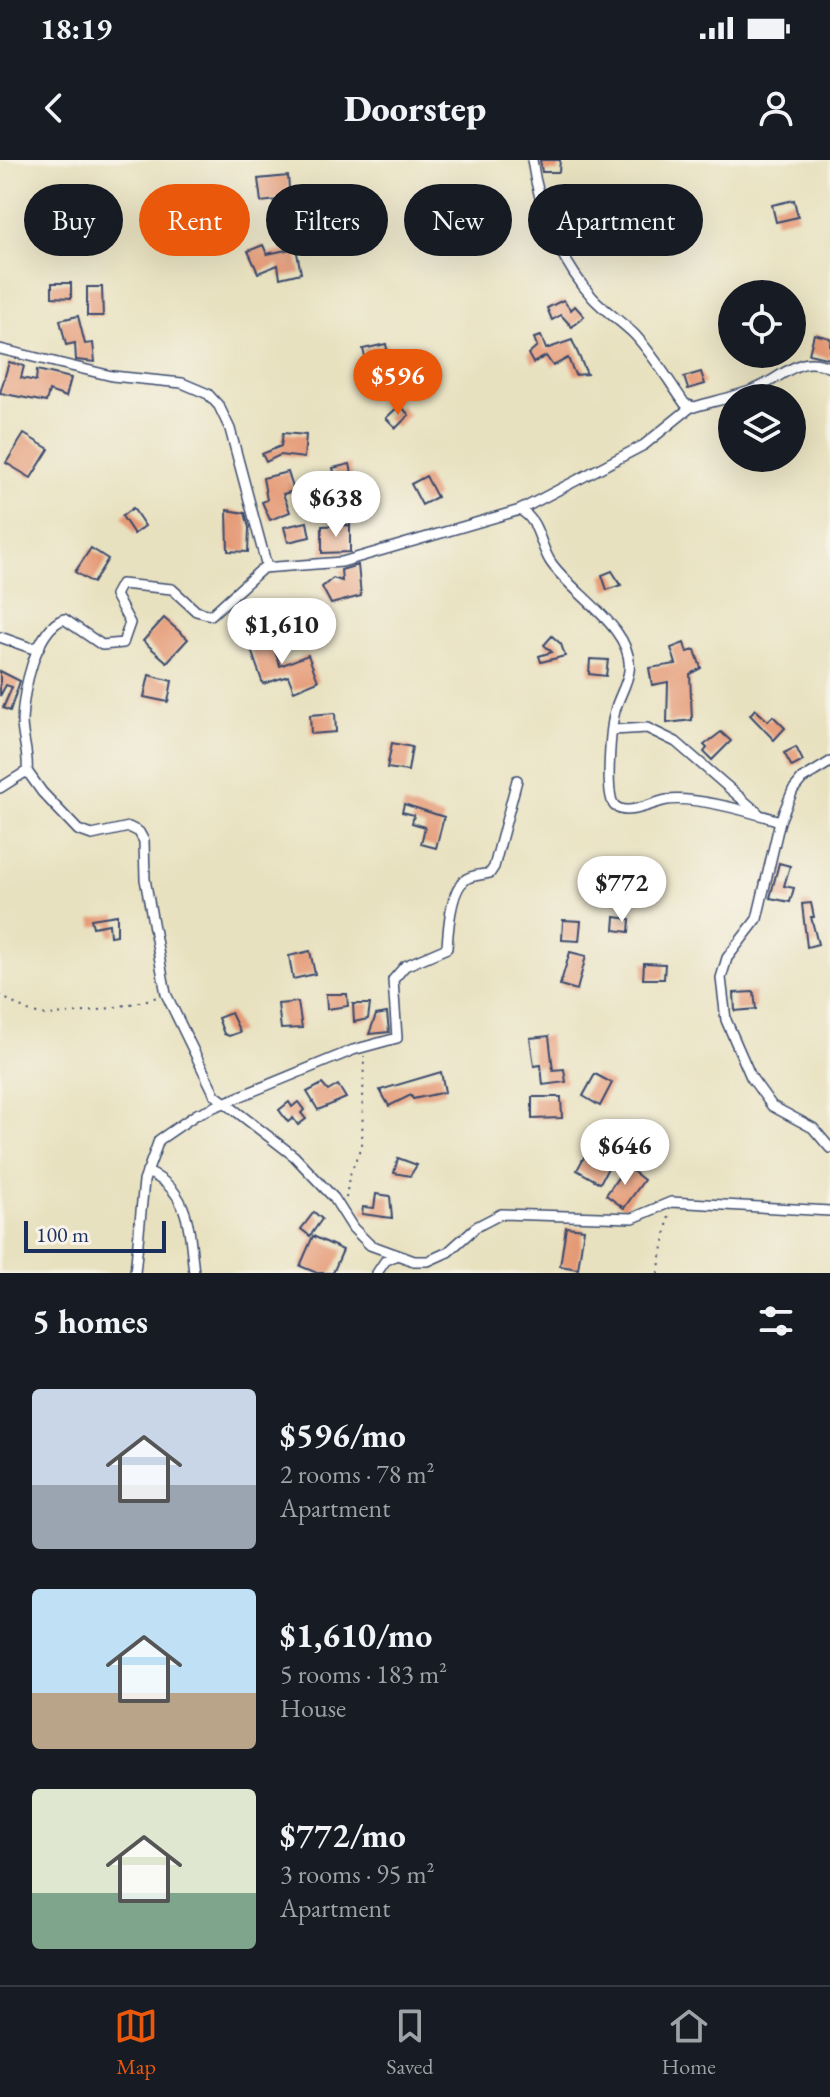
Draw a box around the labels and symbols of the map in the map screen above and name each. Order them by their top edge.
pin: $596 [351,349,445,417]
pin: $638 [289,471,383,539]
pin: $1,610 [217,598,347,666]
pin: $772 [575,856,669,924]
pin: $646 [578,1119,672,1187]
scale bar [24,1217,166,1253]

